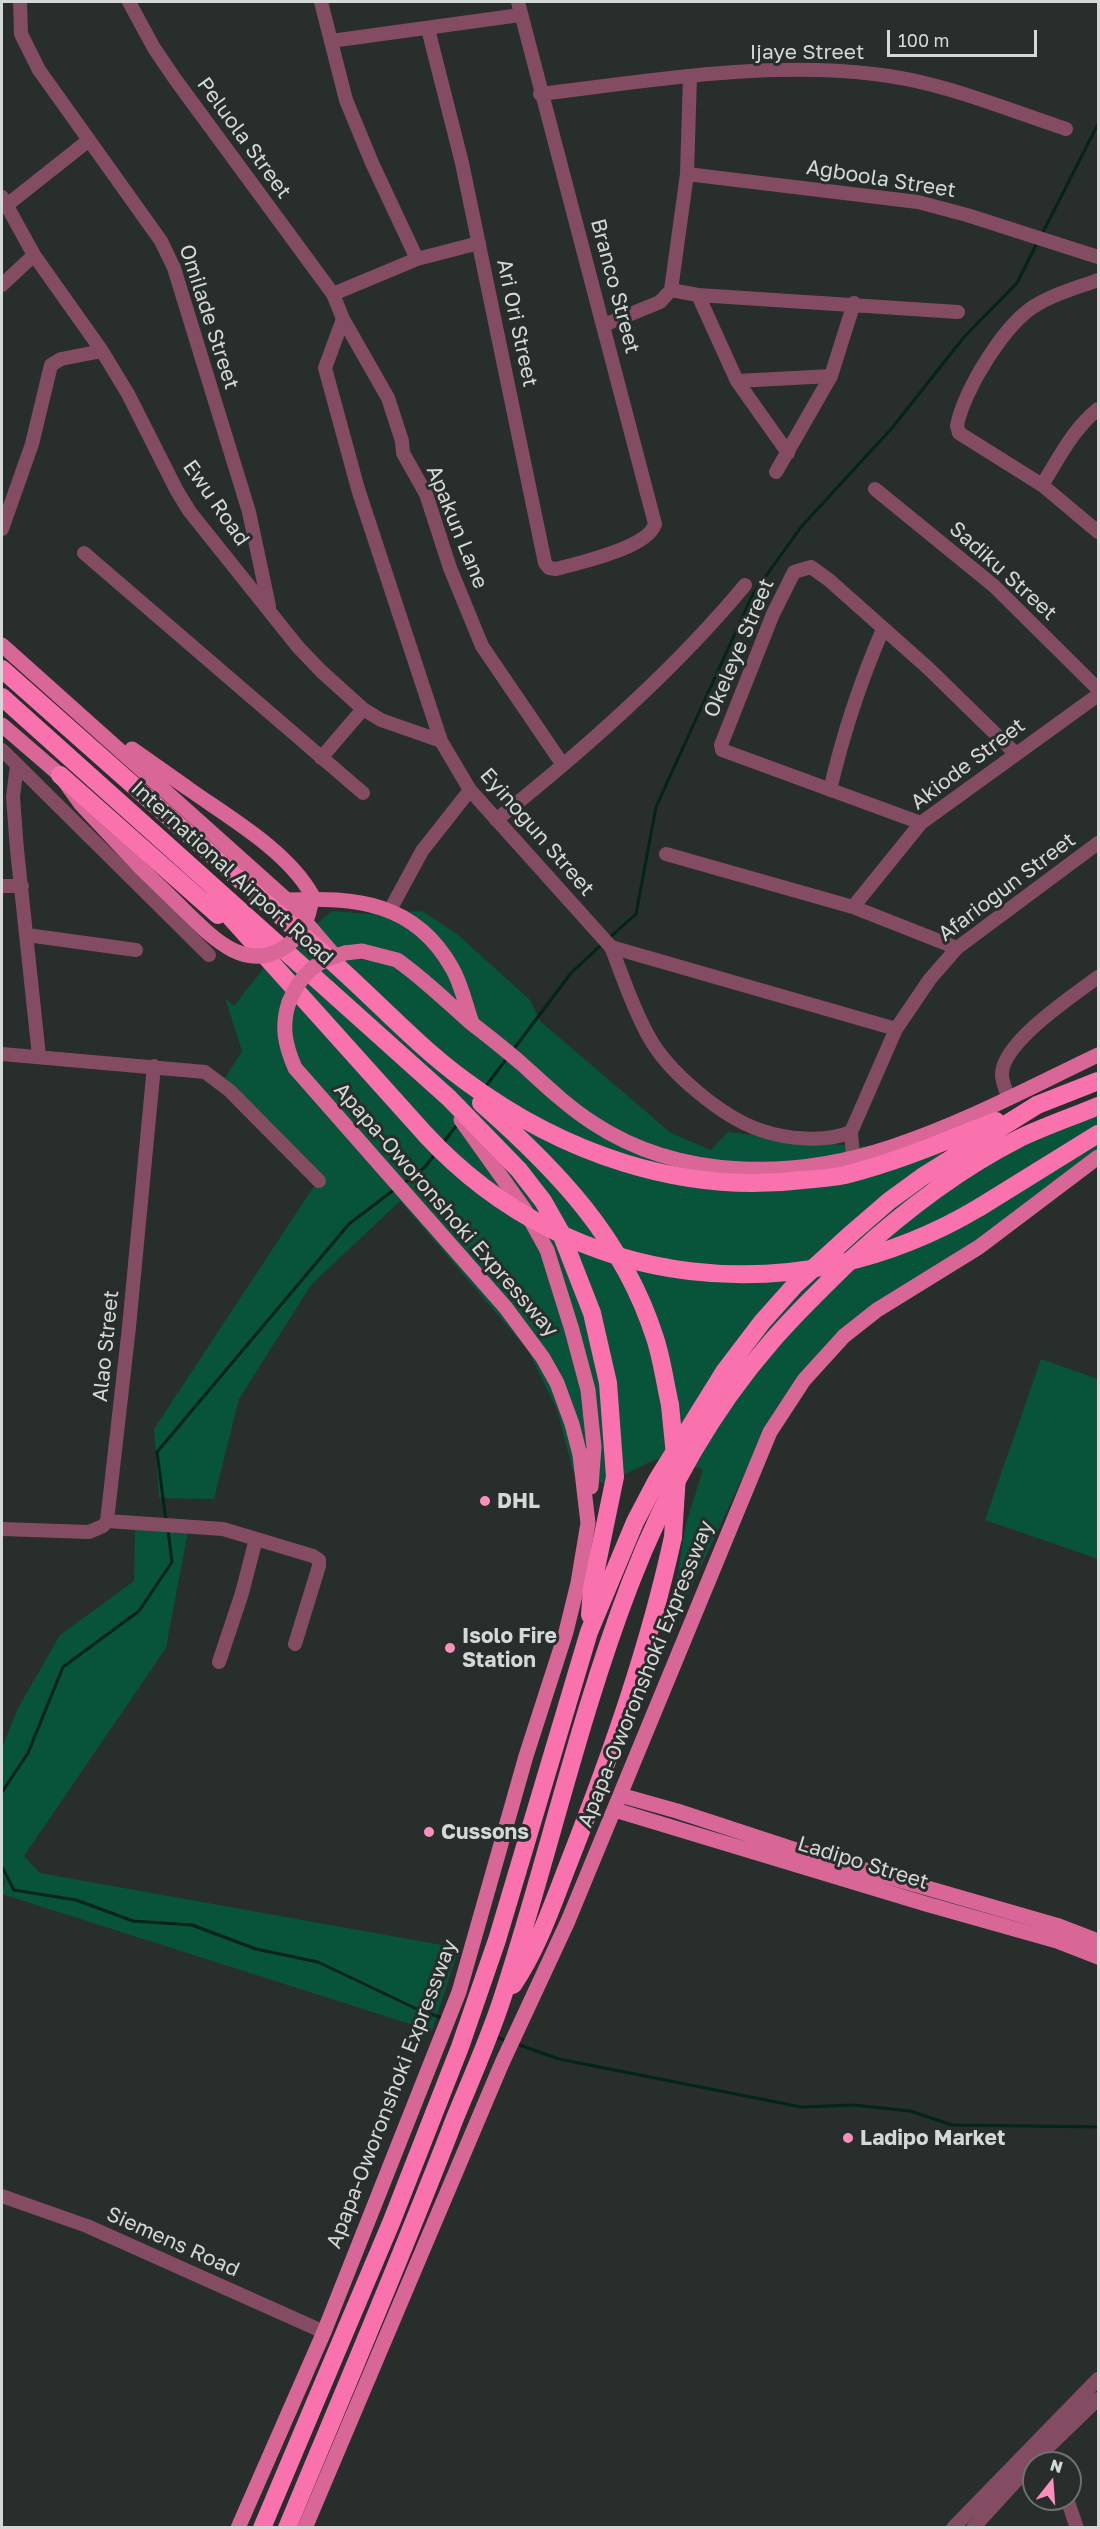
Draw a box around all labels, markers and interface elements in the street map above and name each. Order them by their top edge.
scale bar [890,18,1040,56]
text: 100 m [898,29,949,51]
street label: Ijaye Street [750,39,864,65]
street label: Peluola Street [192,72,296,204]
street label: Agboola Street [805,155,957,203]
street label: Branco Street [585,216,645,356]
street label: Omilade Street [174,241,244,393]
street label: Ari Ori Street [491,257,543,389]
street label: Ewu Road [177,455,255,551]
street label: Apakun Lane [421,462,493,592]
street label: Sadiku Street [944,516,1062,626]
street label: Okeleye Street [698,575,780,721]
street label: Akiode Street [906,713,1030,815]
street label: Eyinogun Street [475,763,599,901]
street label: International Airport Road [126,776,338,970]
street label: Afariogun Street [933,827,1081,947]
street label: Apapa-Oworonshoki Expressway [329,1078,563,1342]
street label: Alao Street [88,1289,124,1403]
place label: DHL [497,1488,540,1514]
marker: DHL [478,1494,492,1508]
street label: Apapa-Oworonshoki Expressway [573,1517,719,1831]
place label: Isolo Fire Station [462,1623,557,1673]
marker: Isolo Fire Station [443,1641,457,1655]
place label: Cussons [441,1819,529,1845]
marker: Cussons [422,1825,436,1839]
street label: Ladipo Street [795,1831,931,1895]
street label: Apapa-Oworonshoki Expressway [321,1936,463,2252]
place label: Ladipo Market [860,2125,1005,2151]
marker: Ladipo Market [841,2131,855,2145]
street label: Siemens Road [103,2201,243,2283]
north arrow [1022,2451,1082,2511]
text: N [1048,2454,1065,2477]

